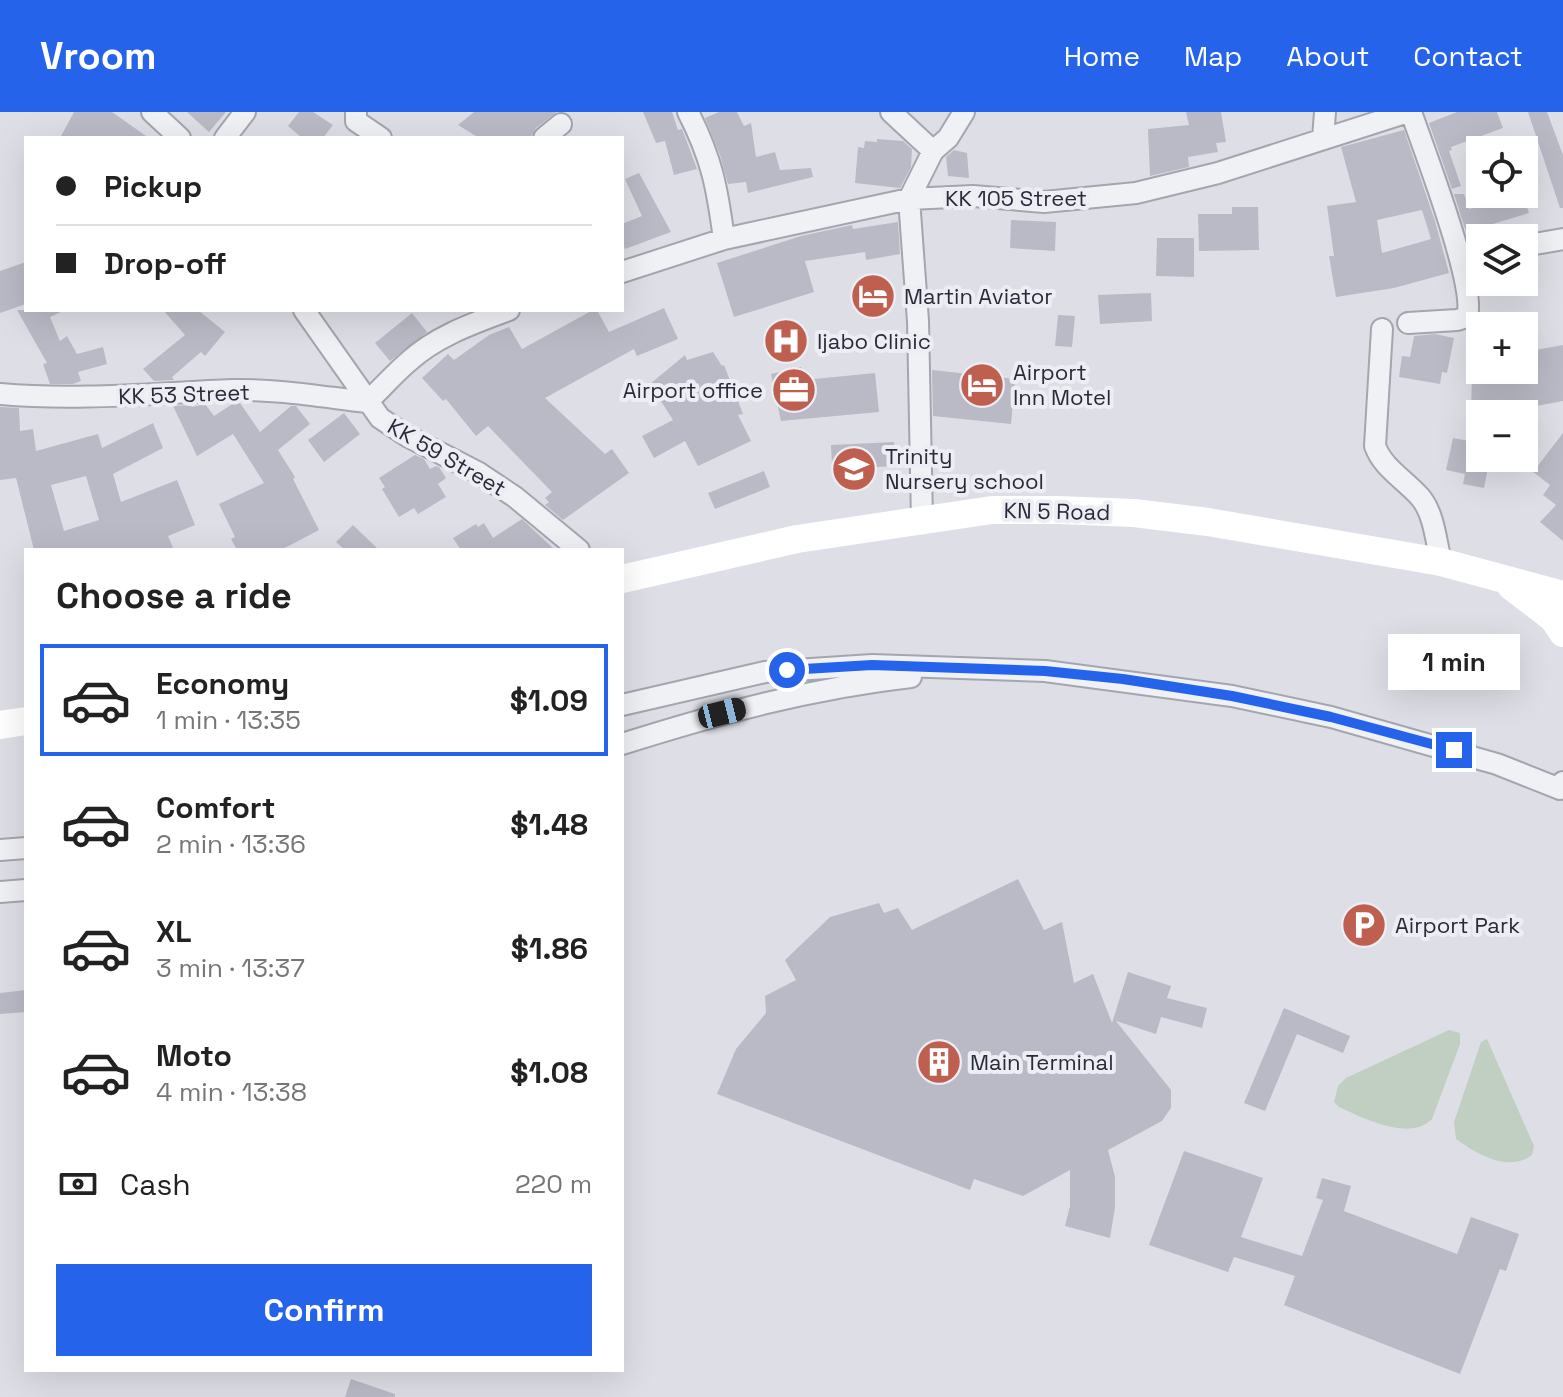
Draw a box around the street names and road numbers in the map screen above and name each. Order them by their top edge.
street label: KK 105 Street [945,184,1087,212]
street label: KK 53 Street [118,378,250,410]
street label: KK 59 Street [383,412,511,502]
street label: KN 5 Road [1004,496,1110,526]

